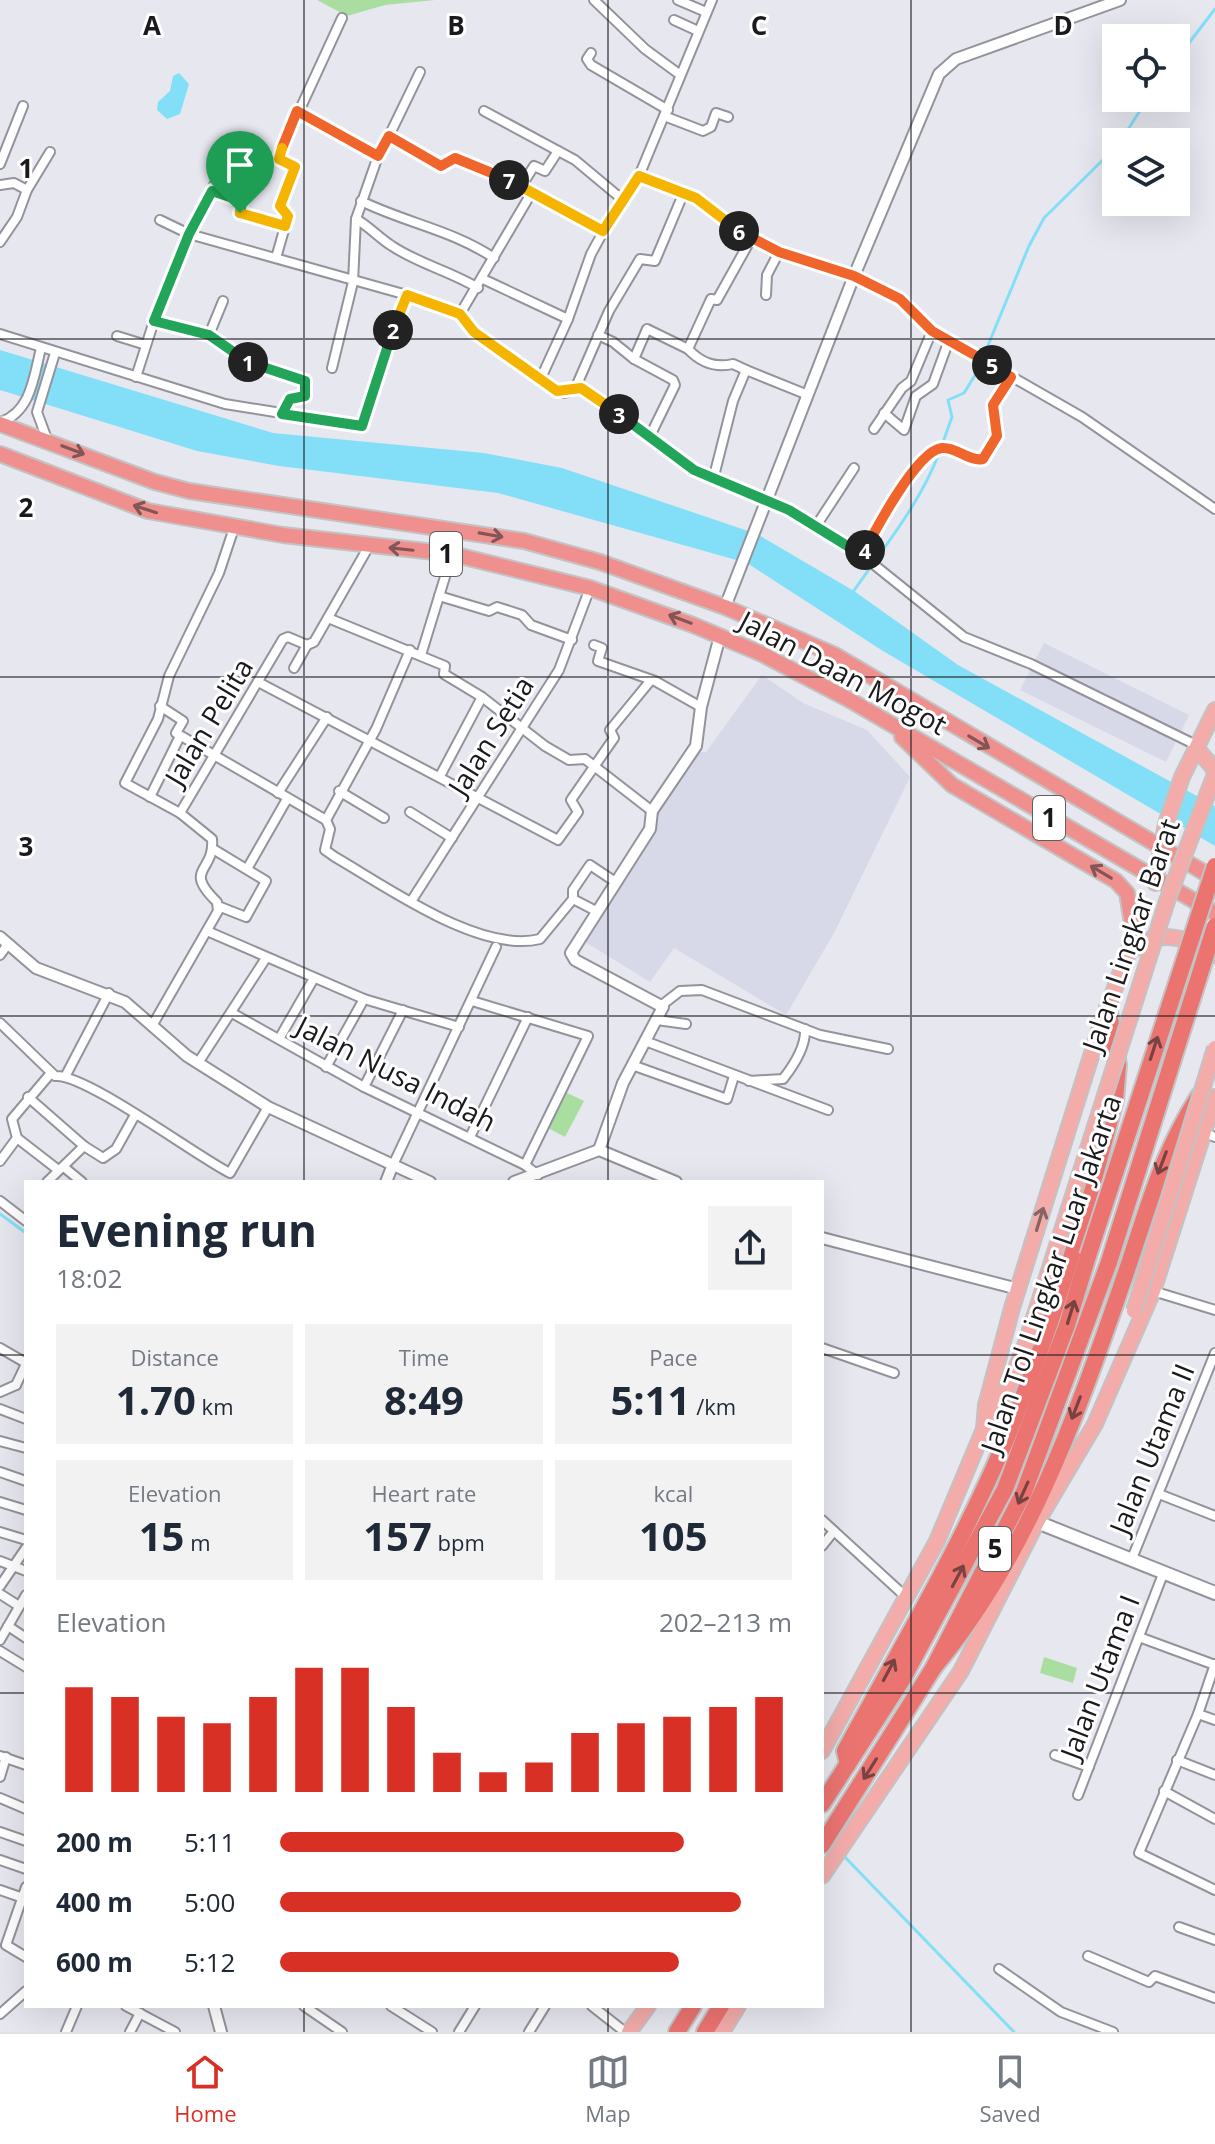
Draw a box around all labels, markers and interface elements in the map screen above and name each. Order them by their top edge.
text: A [143,7,161,43]
text: B [447,7,465,43]
text: C [751,7,767,43]
text: D [1053,7,1073,43]
map controls [1102,24,1190,216]
button: locate [1102,24,1190,112]
button: layers [1102,128,1190,216]
pin [206,131,274,213]
icon: arrive [218,143,262,187]
text: 1 [19,150,33,186]
pin: 7 [489,160,529,200]
text: 7 [503,165,515,195]
pin: 6 [719,211,759,251]
text: 6 [733,216,745,246]
pin: 2 [373,310,413,350]
text: 2 [387,315,399,345]
pin: 1 [228,342,268,382]
pin: 5 [972,345,1012,385]
text: 1 [242,347,254,377]
text: 5 [986,350,998,380]
pin: 3 [599,394,639,434]
text: 3 [613,399,625,429]
one-way arrow [61,444,85,458]
text: 2 [19,489,34,525]
one-way arrow [132,501,158,516]
one-way arrow [477,528,503,543]
pin: 4 [845,530,885,570]
road number: 1 [430,532,462,576]
text: 4 [859,535,871,565]
one-way arrow [388,542,415,557]
street label: Jalan Daan Mogot [730,600,954,743]
one-way arrow [667,611,692,626]
street label: Jalan Pelita [154,651,261,795]
street label: Jalan Setia [437,669,542,805]
one-way arrow [967,734,990,750]
road number: 1 [1033,796,1065,840]
street label: Jalan Lingkar Barat [1071,813,1188,1059]
text: 3 [19,828,33,864]
one-way arrow [1090,864,1113,880]
street label: Jalan Nusa Indah [287,1005,503,1140]
one-way arrow [1147,1036,1162,1061]
street label: Jalan Tol Lingkar Luar Jakarta [970,1090,1129,1461]
one-way arrow [1154,1150,1168,1175]
text: Evening run [56,1200,317,1260]
button: share [708,1206,792,1290]
one-way arrow [1033,1207,1048,1233]
text: 18:02 [56,1260,122,1296]
one-way arrow [1065,1300,1079,1325]
text: Distance [130,1342,219,1372]
text: Time [399,1342,449,1372]
text: Pace [649,1342,698,1372]
street label: Jalan Utama II [1099,1358,1202,1542]
text: 1.70 [116,1372,196,1427]
text: 8:49 [384,1372,464,1427]
text: 5:11 [610,1372,690,1427]
text: km [196,1391,234,1421]
text: /km [690,1391,736,1421]
one-way arrow [1068,1395,1082,1420]
text: Elevation [128,1478,221,1508]
text: Heart rate [372,1478,476,1508]
text: kcal [653,1478,693,1508]
one-way arrow [1015,1480,1030,1504]
text: 15 [139,1508,184,1563]
text: 157 [363,1508,432,1563]
text: 105 [639,1508,708,1563]
text: m [184,1527,211,1557]
text: bpm [432,1527,485,1557]
road number: 5 [979,1527,1011,1571]
one-way arrow [951,1565,967,1589]
street label: Jalan Utama I [1049,1589,1148,1767]
text: Elevation [56,1604,166,1640]
text: 202–213 m [659,1604,792,1640]
one-way arrow [881,1659,897,1683]
one-way arrow [862,1757,878,1780]
text: 200 m [56,1824,133,1860]
text: 5:11 [184,1824,235,1860]
text: 400 m [56,1884,133,1920]
text: 5:00 [184,1884,235,1920]
text: 600 m [56,1944,133,1980]
text: 5:12 [184,1944,235,1980]
tab: Home [174,2050,237,2128]
tab: Map [585,2050,631,2128]
tab: Saved [980,2050,1041,2128]

